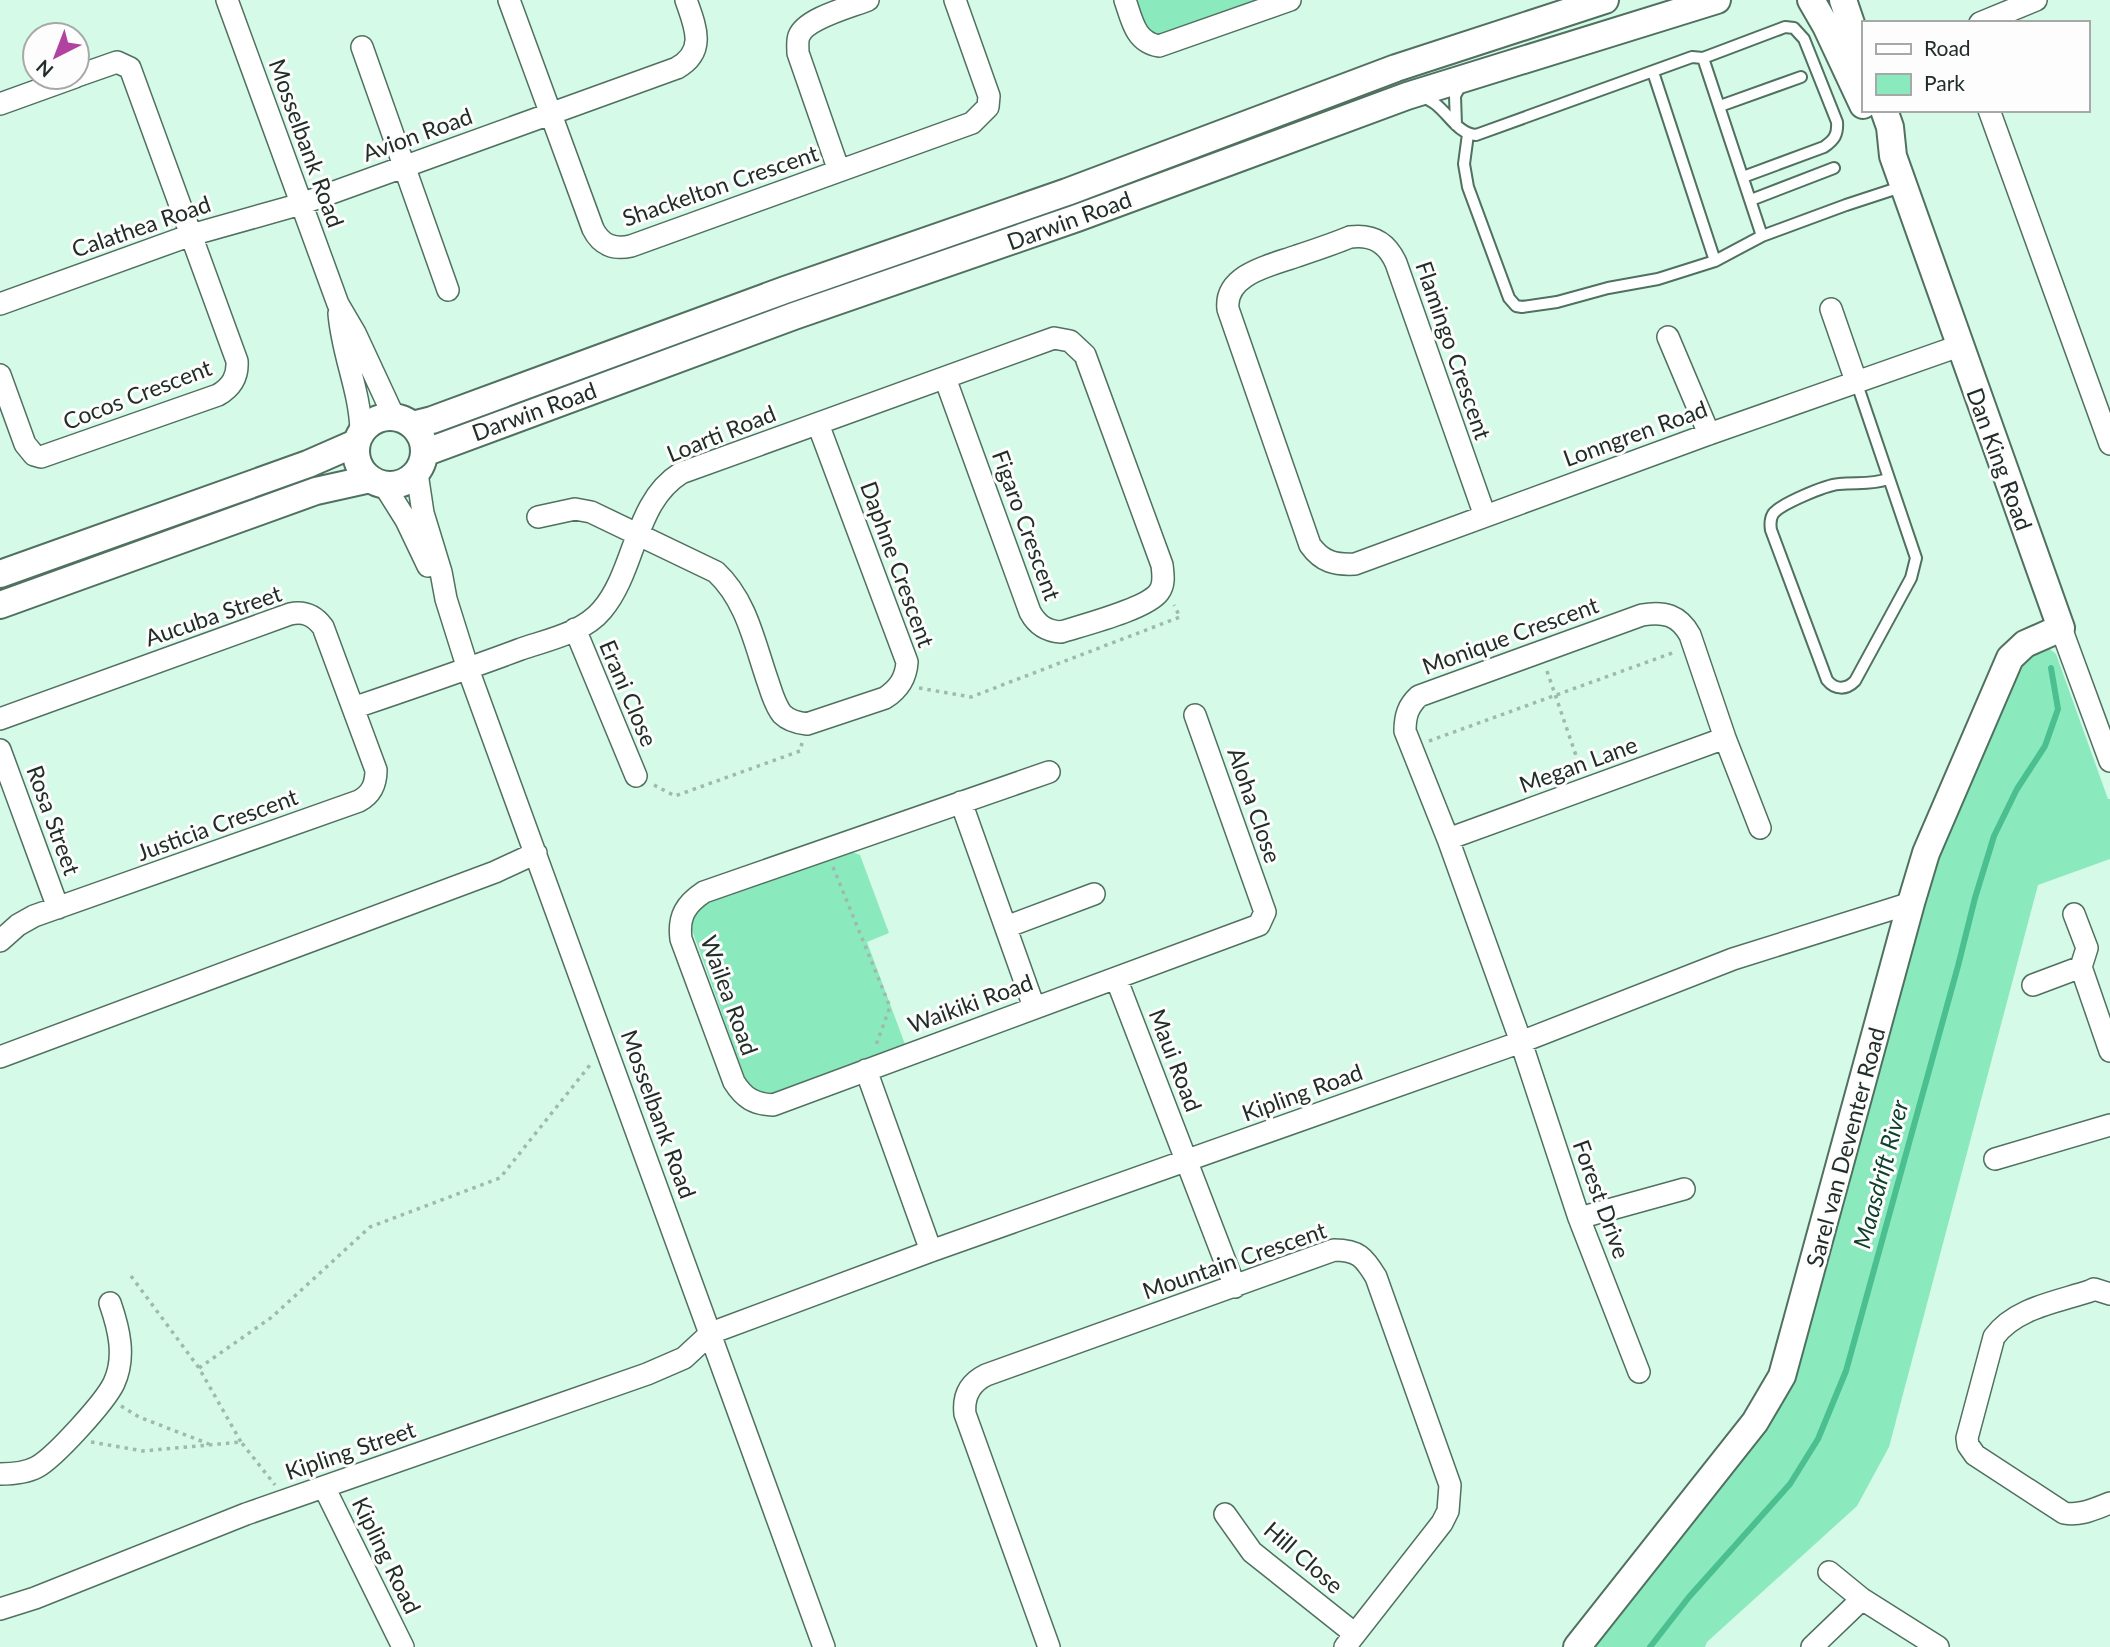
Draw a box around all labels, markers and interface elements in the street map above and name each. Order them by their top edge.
north arrow [21,21,91,91]
legend [1862,21,2089,112]
text: Road [1924,35,1971,60]
street label: Mosselbank Road [264,55,350,231]
text: N [31,56,57,82]
text: Park [1924,70,1965,95]
street label: Avion Road [358,101,476,167]
street label: Shackelton Crescent [618,138,822,232]
street label: Darwin Road [1003,185,1135,255]
street label: Calathea Road [68,189,214,263]
street label: Flamingo Crescent [1410,257,1498,444]
street label: Cocos Crescent [59,353,216,435]
street label: Darwin Road [468,376,600,446]
street label: Dan King Road [1961,384,2039,534]
street label: Lonngren Road [1559,394,1711,472]
street label: Loarti Road [662,399,780,467]
street label: Figaro Crescent [987,446,1067,605]
street label: Daphne Crescent [855,477,941,651]
street label: Aucuba Street [141,578,286,651]
street label: Monique Crescent [1418,590,1603,680]
street label: Erani Close [594,636,664,750]
street label: Megan Lane [1515,730,1641,798]
street label: Aloha Close [1222,744,1288,866]
street label: Rosa Street [21,761,87,879]
street label: Justicia Crescent [133,782,302,866]
street label: Wailea Road [695,931,765,1059]
street label: Waikiki Road [904,967,1036,1039]
street label: Maui Road [1144,1005,1208,1115]
street label: Sarel van Deventer Road [1800,1024,1890,1270]
street label: Mosselbank Road [616,1026,702,1202]
street label: Kipling Road [1238,1057,1366,1127]
water label: Maasdrift River [1846,1096,1914,1251]
street label: Forest Drive [1568,1136,1636,1262]
street label: Mountain Crescent [1138,1215,1330,1305]
street label: Kipling Street [281,1414,419,1485]
street label: Kipling Road [347,1492,427,1618]
street label: Hill Close [1259,1515,1349,1599]

